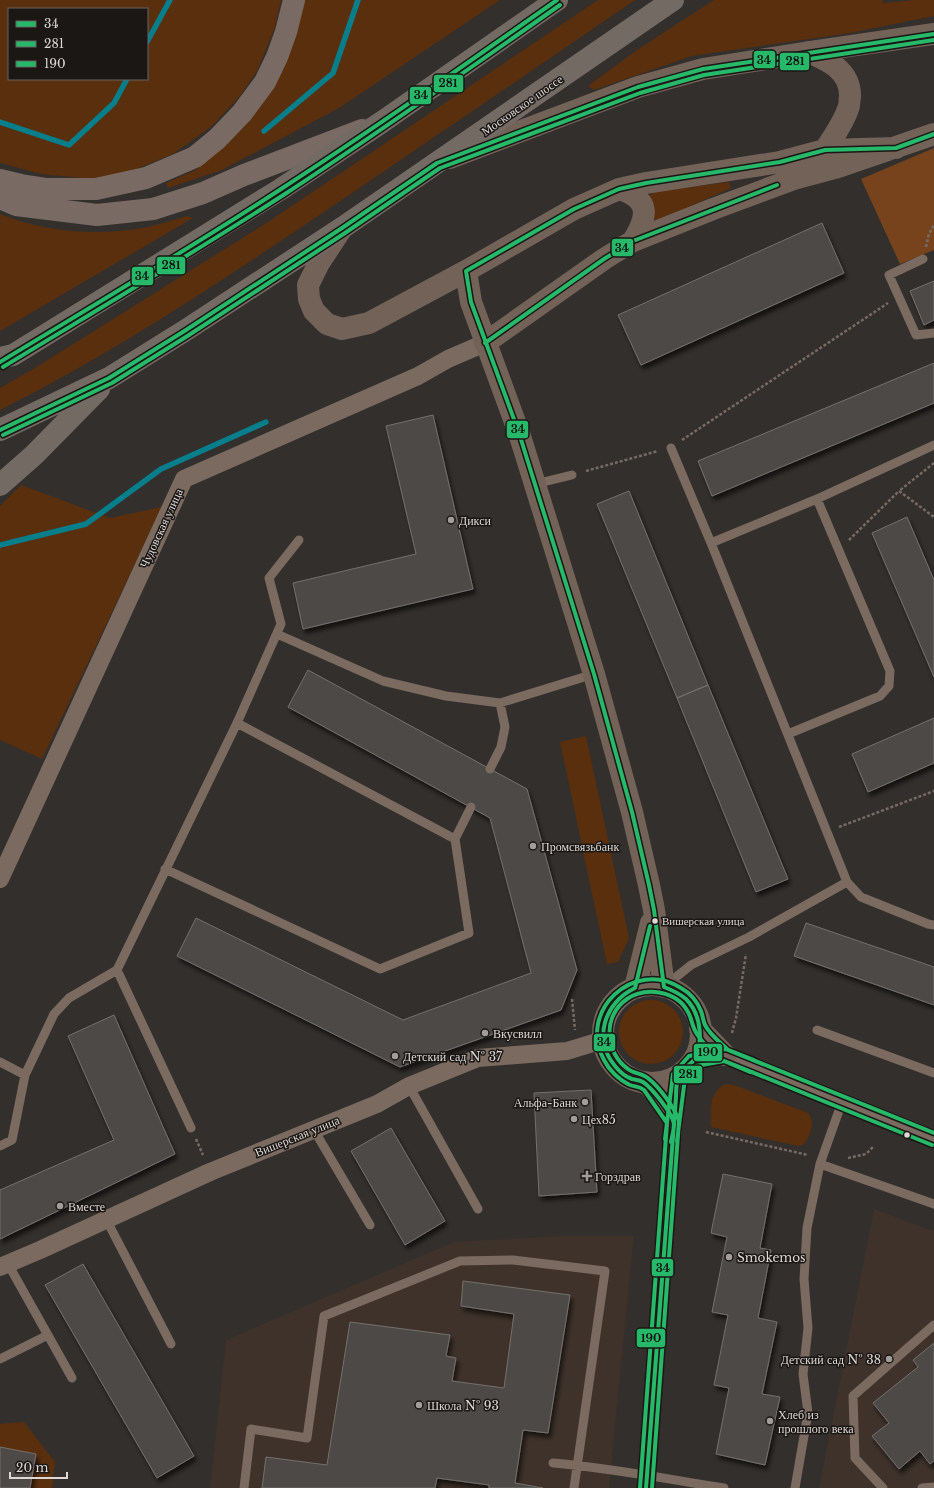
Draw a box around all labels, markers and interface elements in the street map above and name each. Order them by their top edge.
legend [8,8,148,80]
text: 34 [44,16,58,31]
text: 281 [44,36,64,51]
line badge: 34 [753,50,776,69]
line badge: 281 [779,52,810,71]
text: 34 [757,53,771,67]
text: 281 [786,54,805,68]
text: 190 [44,56,66,71]
street label: Московское шоссе [478,71,566,139]
line badge: 281 [433,74,464,93]
text: 281 [439,76,458,90]
line badge: 34 [409,86,432,105]
text: 34 [414,88,428,102]
line badge: 34 [611,238,634,257]
text: 34 [615,241,629,255]
line badge: 281 [156,256,186,275]
text: 281 [162,258,181,272]
line badge: 34 [131,266,154,286]
text: 34 [135,269,149,283]
line badge: 34 [506,420,529,439]
text: 34 [511,422,525,436]
street label: Чудовская улица [136,485,186,570]
place label: Дикси [459,513,491,528]
marker: Дикси [446,515,456,525]
place label: Промсвязьбанк [541,839,619,854]
marker: Промсвязьбанк [528,841,538,851]
place label: Вишерская улица [662,914,745,928]
marker: Вишерская улица [650,916,660,926]
place label: Вкусвилл [493,1026,542,1041]
marker: Вкусвилл [480,1028,490,1038]
line badge: 34 [593,1033,616,1052]
text: 34 [597,1035,611,1049]
line badge: 190 [693,1043,723,1062]
text: 190 [698,1045,718,1059]
place label: Детский сад № 37 [403,1049,503,1064]
marker: Детский сад № 37 [390,1051,400,1061]
line badge: 281 [673,1065,703,1084]
text: 281 [679,1067,698,1081]
place label: Альфа-Банк [514,1095,577,1110]
marker: Альфа-Банк [580,1097,590,1107]
street label: Вишерская улица [253,1112,342,1160]
place label: Цех85 [582,1112,616,1127]
marker: Цех85 [569,1114,579,1124]
unlabelled marker [902,1130,912,1140]
place label: Горздрав [595,1169,641,1184]
marker: Горздрав [582,1171,592,1181]
place label: Вместе [68,1199,105,1214]
marker: Вместе [55,1201,65,1211]
place label: Smokemos [737,1250,805,1265]
marker: Smokemos [724,1252,734,1262]
line badge: 34 [651,1258,674,1277]
text: 34 [656,1261,670,1275]
line badge: 190 [636,1328,666,1348]
text: 190 [641,1331,661,1345]
place label: Детский сад № 38 [781,1352,881,1367]
marker: Детский сад № 38 [884,1354,894,1364]
place label: Школа № 93 [427,1398,499,1413]
marker: Школа № 93 [414,1400,424,1410]
place label: Хлеб из прошлого века [778,1407,854,1436]
marker: Хлеб из прошлого века [765,1416,775,1426]
scale bar [10,1454,67,1480]
text: 20 m [16,1460,48,1475]

